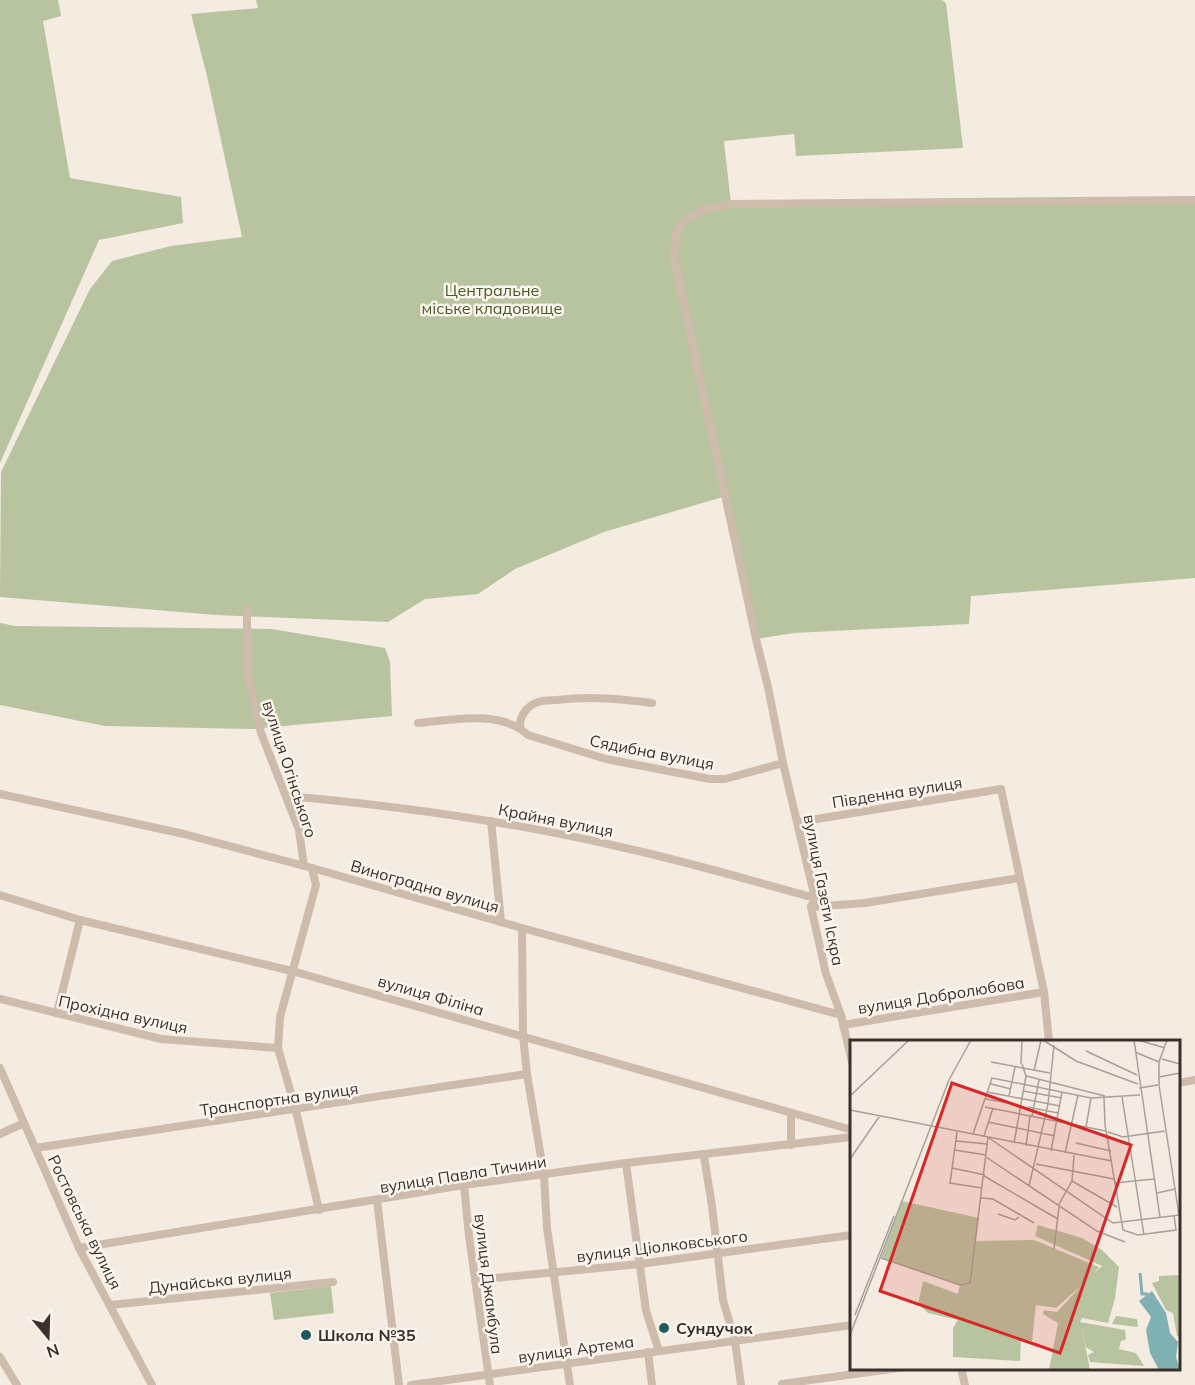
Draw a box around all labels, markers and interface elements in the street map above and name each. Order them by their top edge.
park label: Центральне міське кладовище [422,280,563,318]
street label: вулиця Огінського [258,698,322,840]
street label: Сядибна вулиця [588,730,716,774]
street label: Південна вулиця [830,772,964,812]
street label: Крайня вулиця [497,799,615,841]
street label: вулиця Газети Іскра [800,813,848,967]
street label: Виноградна вулиця [348,855,502,917]
street label: вулиця Філіна [376,970,486,1020]
street label: вулиця Добролюбова [856,972,1026,1018]
street label: Прохідна вулиця [57,991,189,1037]
inset map [850,1040,1180,1370]
street label: Транспортна вулиця [199,1078,359,1120]
street label: вулиця Павла Тичини [378,1151,548,1197]
street label: Ростовська вулиця [44,1152,126,1292]
street label: вулиця Джамбула [470,1213,508,1355]
street label: вулиця Ціолковського [575,1226,749,1266]
street label: Дунайська вулиця [147,1263,293,1297]
north arrow [18,1307,78,1367]
place label: Сундучок [676,1318,754,1338]
marker: Сундучок [657,1321,671,1335]
place label: Школа №35 [318,1325,416,1345]
marker: Школа №35 [299,1328,313,1342]
street label: вулиця Артема [517,1331,635,1367]
text: N [44,1340,62,1363]

